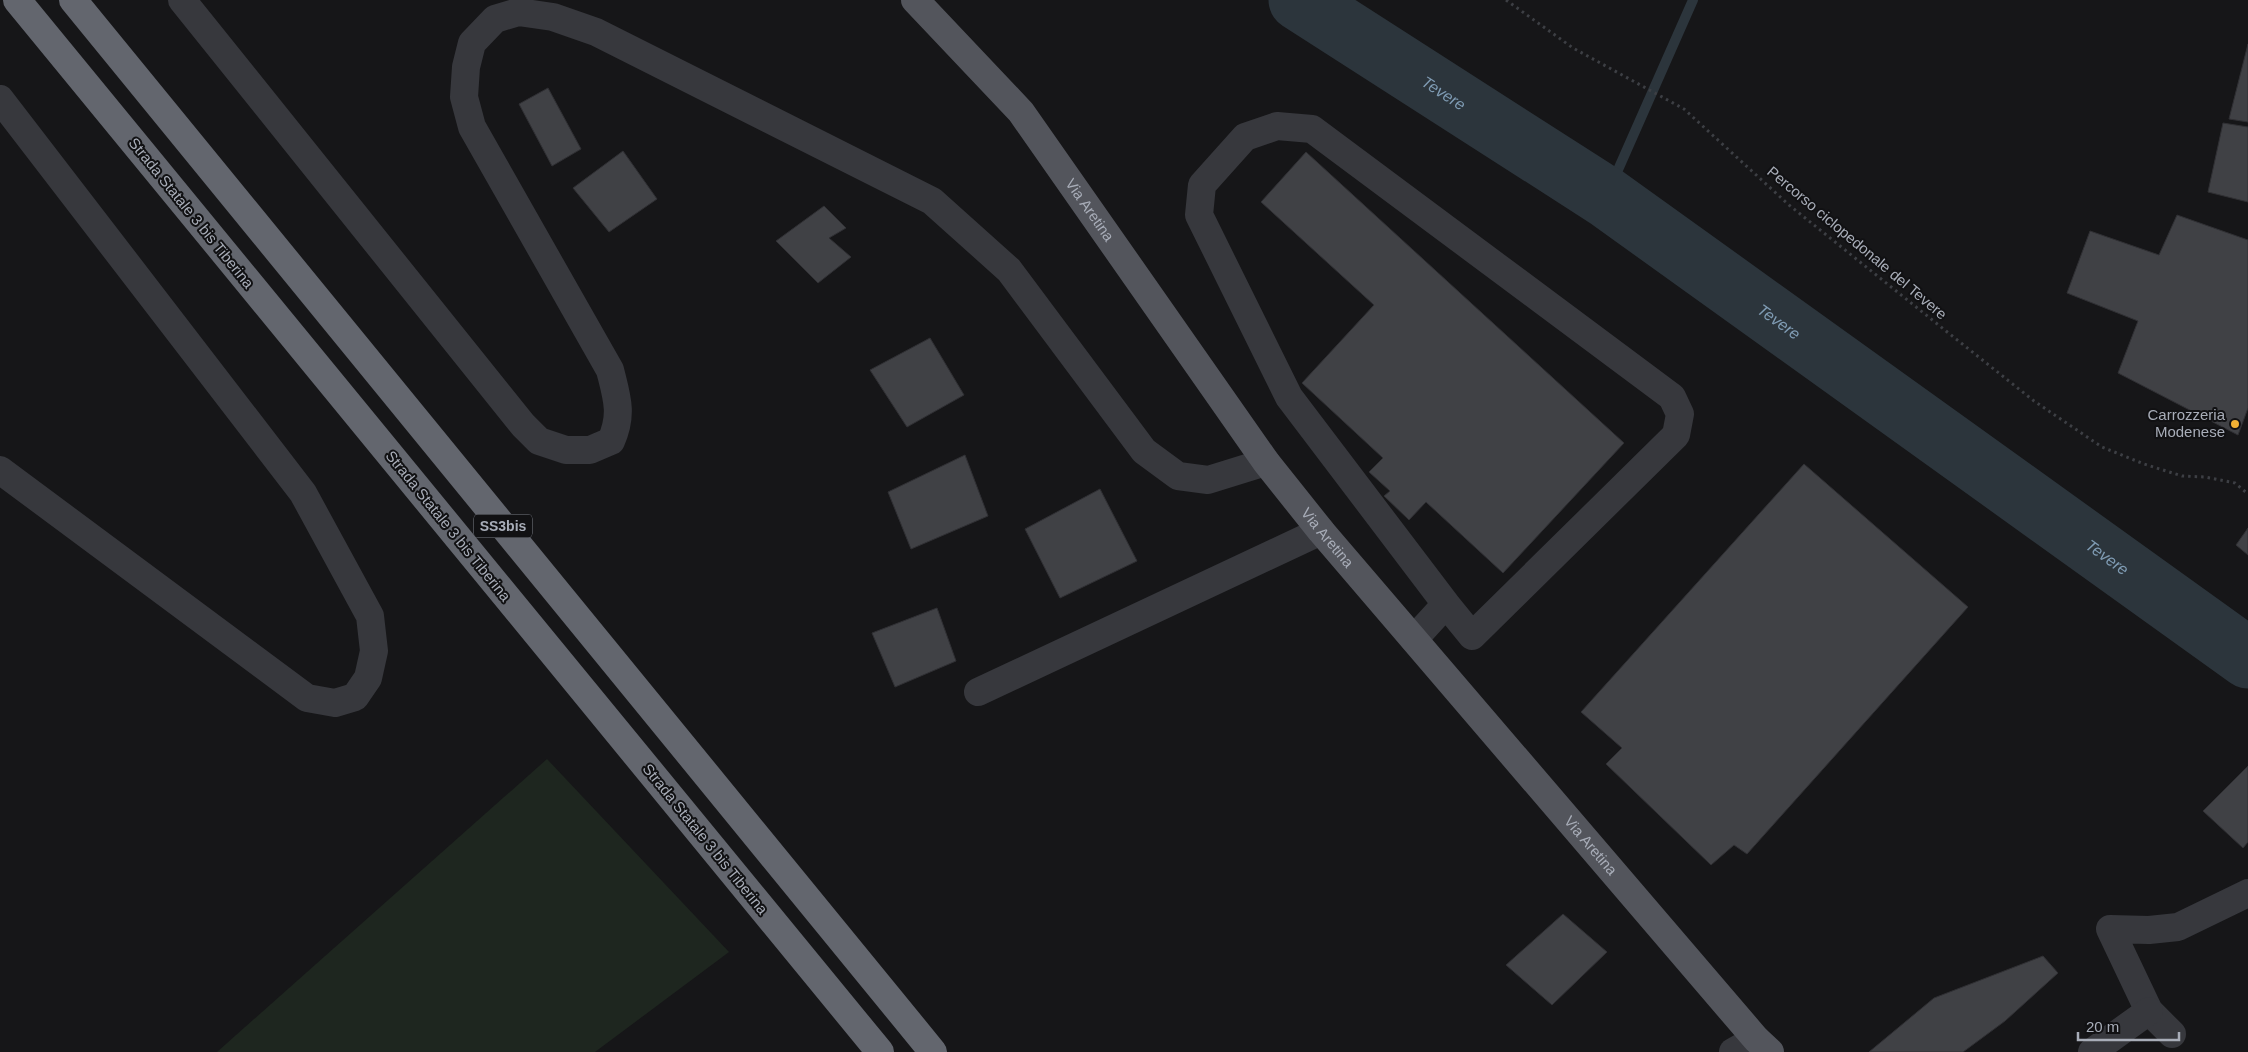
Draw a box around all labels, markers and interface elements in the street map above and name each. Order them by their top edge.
water label: Tevere [1419,73,1469,114]
street label: Strada Statale 3 bis Tiberina [125,134,258,292]
street label: Percorso ciclopedonale del Tevere [1763,162,1951,324]
street label: Via Aretina [1062,175,1118,245]
water label: Tevere [1754,299,1804,343]
place label: Carrozzeria Modenese [2147,406,2226,440]
marker: Carrozzeria Modenese [2229,418,2241,430]
street label: Strada Statale 3 bis Tiberina [382,447,515,605]
street label: Via Aretina [1298,504,1358,571]
road number: SS3bis [474,514,532,538]
water label: Tevere [2082,536,2132,578]
street label: Strada Statale 3 bis Tiberina [639,760,772,918]
street label: Via Aretina [1561,812,1621,879]
scale bar [2078,1010,2179,1042]
text: 20 m [2086,1018,2119,1035]

